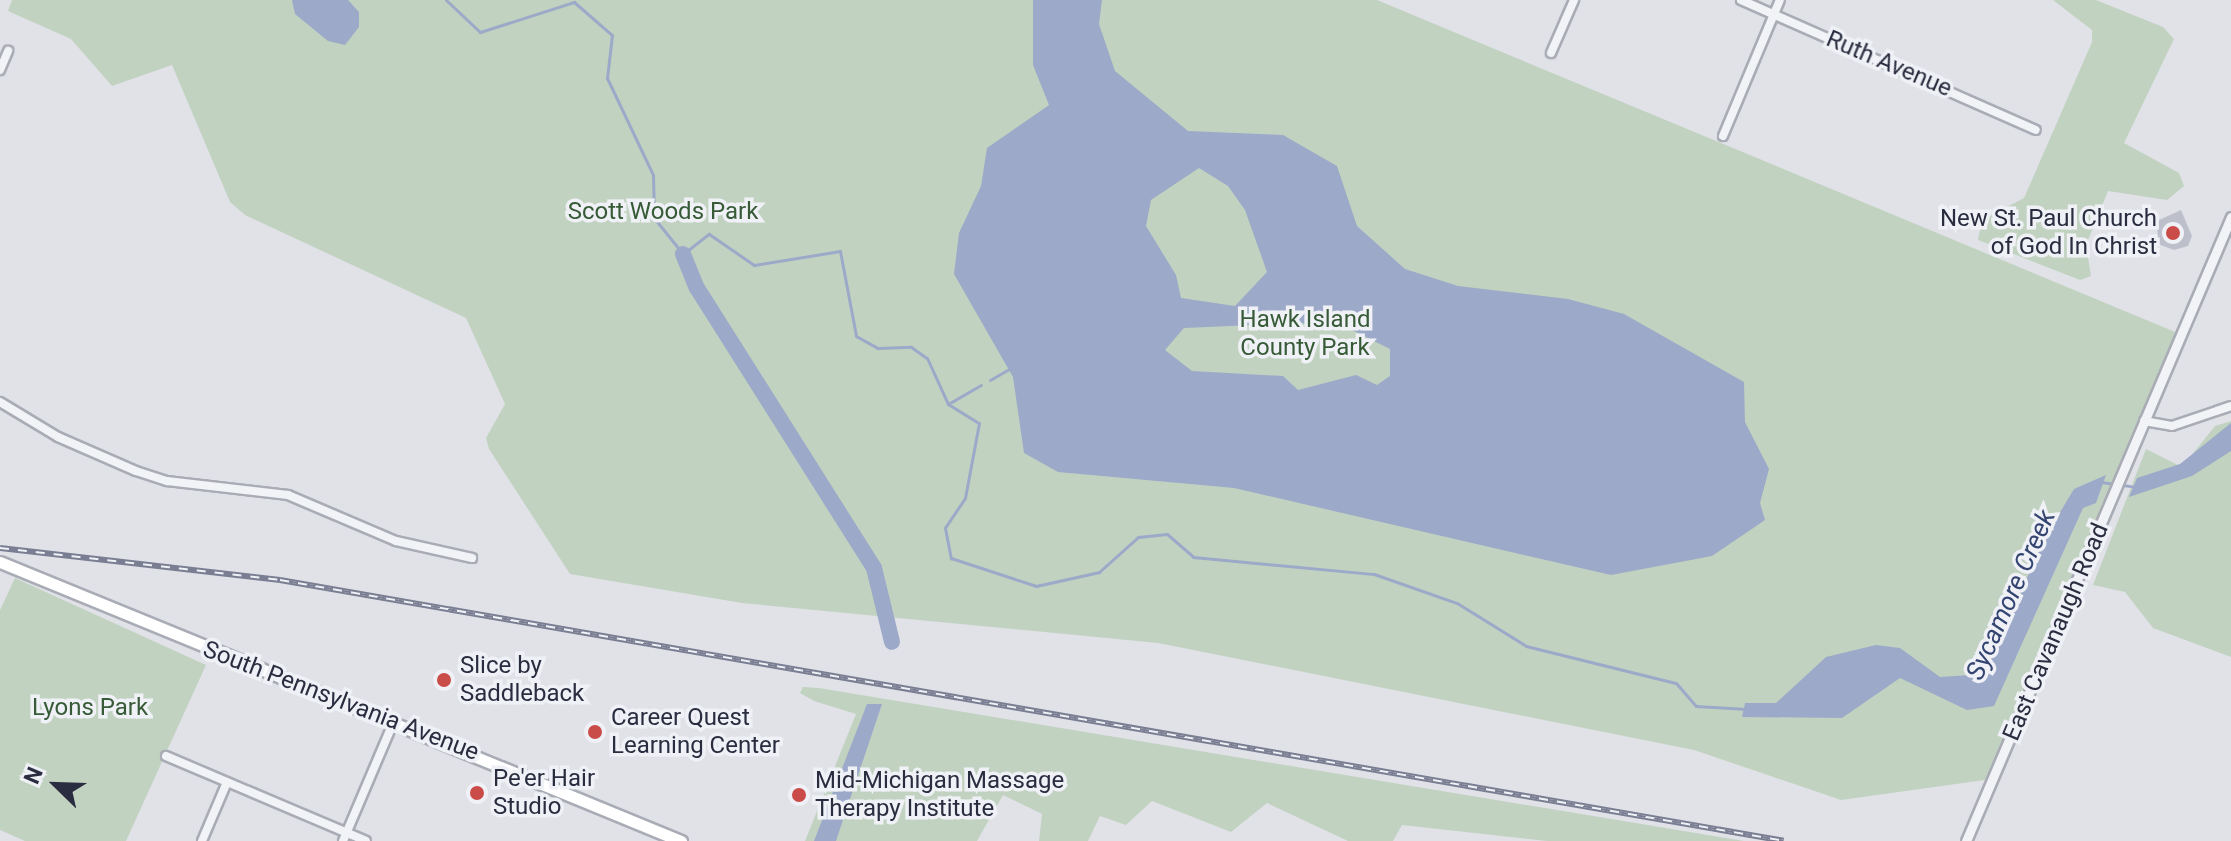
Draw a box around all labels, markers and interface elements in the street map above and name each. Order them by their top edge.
street label: Ruth Avenue [1822,25,1956,103]
park label: Scott Woods Park [568,198,758,226]
place label: New St. Paul Church of God In Christ [1940,205,2157,261]
marker: New St. Paul Church of God In Christ [2164,224,2182,242]
park label: Hawk Island County Park [1240,306,1370,362]
water label: Sycamore Creek [1960,505,2062,685]
street label: East Cavanaugh Road [1997,519,2115,745]
street label: South Pennsylvania Avenue [199,635,483,767]
place label: Slice by Saddleback [460,652,584,708]
marker: Slice by Saddleback [435,671,453,689]
park label: Lyons Park [32,694,148,722]
place label: Career Quest Learning Center [611,704,780,760]
marker: Career Quest Learning Center [586,723,604,741]
north arrow [16,745,96,825]
text: N [19,763,48,787]
place label: Pe'er Hair Studio [493,765,595,821]
place label: Mid-Michigan Massage Therapy Institute [815,767,1064,823]
marker: Pe'er Hair Studio [468,784,486,802]
marker: Mid-Michigan Massage Therapy Institute [790,786,808,804]

